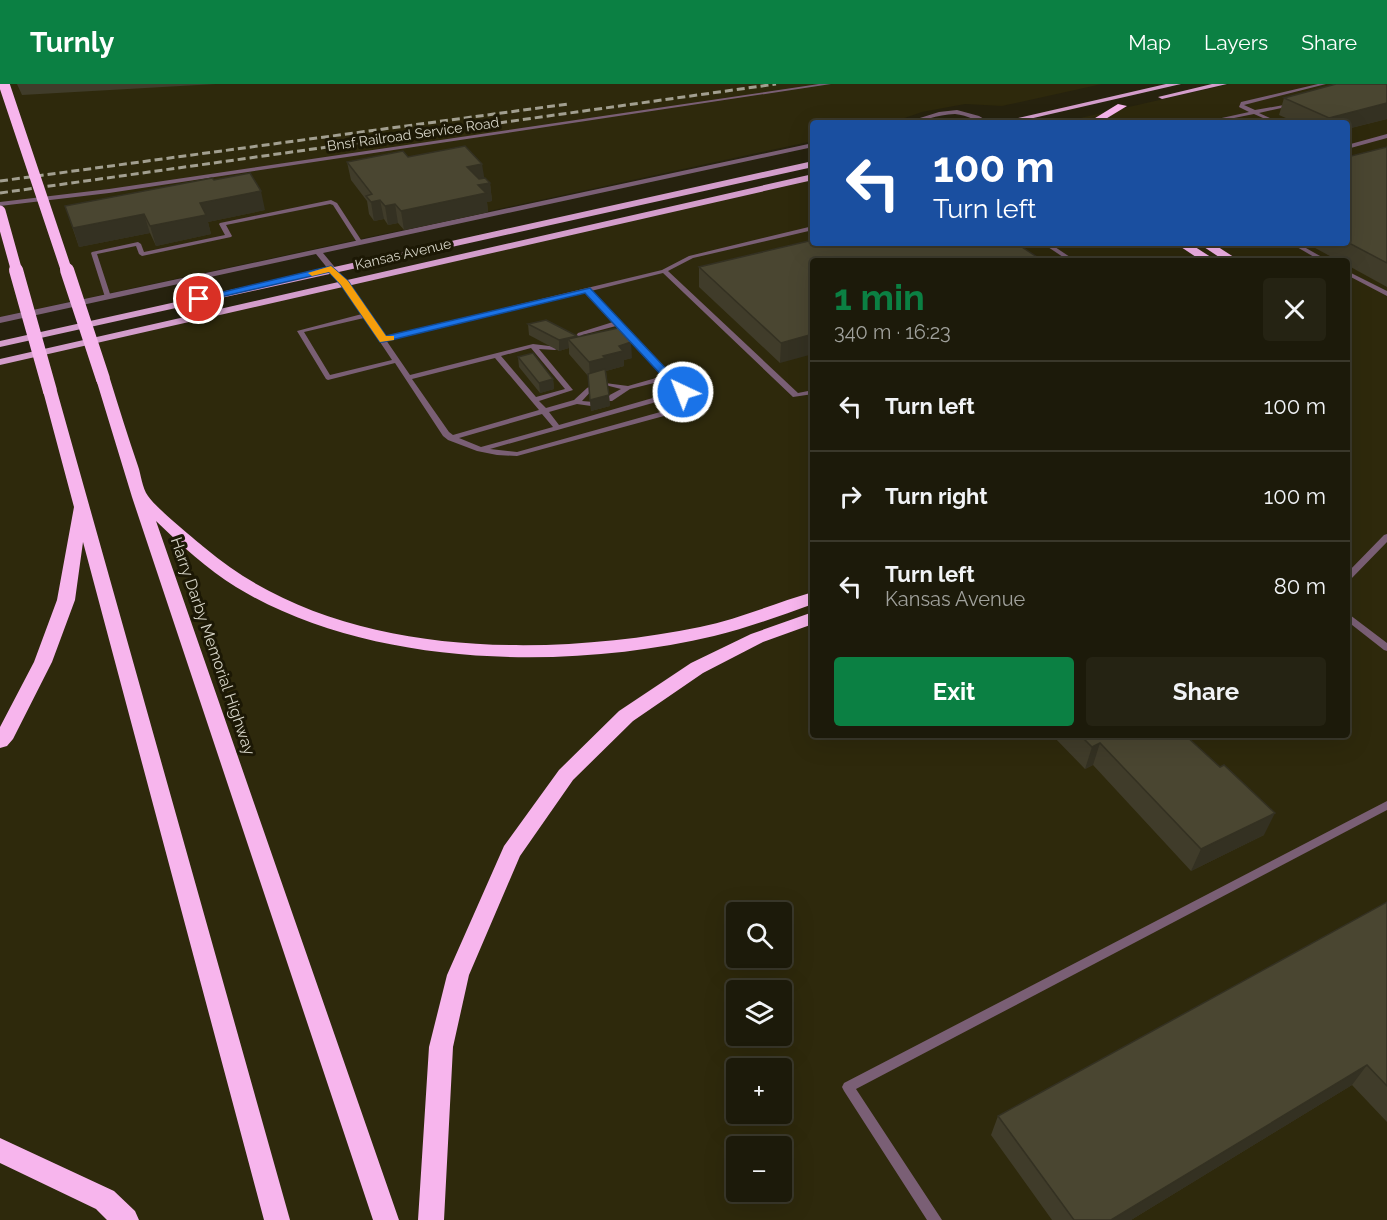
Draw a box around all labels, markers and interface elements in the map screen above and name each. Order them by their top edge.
text: Turnly [30,26,114,59]
text: Map [1128,30,1171,55]
text: Layers [1204,30,1268,55]
text: Share [1301,30,1357,55]
street label: Bnsf Railroad Service Road [326,114,500,154]
text: 100 m [933,143,1055,192]
icon: left [834,144,912,222]
text: Turn left [933,193,1036,224]
street label: Kansas Avenue [353,235,453,273]
pin [173,273,224,324]
text: 1 min [834,276,925,318]
button: close [1263,278,1326,341]
icon: arrive [182,282,215,315]
text: 340 m · 16:23 [834,320,951,344]
position arrow [651,360,715,424]
icon: left [834,390,867,423]
text: Turn left [885,393,975,419]
text: 100 m [1264,393,1326,419]
icon: right [834,480,867,513]
text: Turn right [885,483,988,509]
text: 100 m [1264,483,1326,509]
street label: Harry Darby Memorial Highway [167,535,259,758]
text: Turn left [885,561,975,587]
icon: left [834,570,867,603]
text: 80 m [1274,573,1326,599]
text: Kansas Avenue [885,587,1025,611]
button: Exit [834,657,1074,726]
button: Share [1086,657,1326,726]
map controls [726,902,792,1202]
button: search [726,902,792,968]
button: layers [726,980,792,1046]
button: + [726,1058,792,1124]
button: − [726,1136,792,1202]

